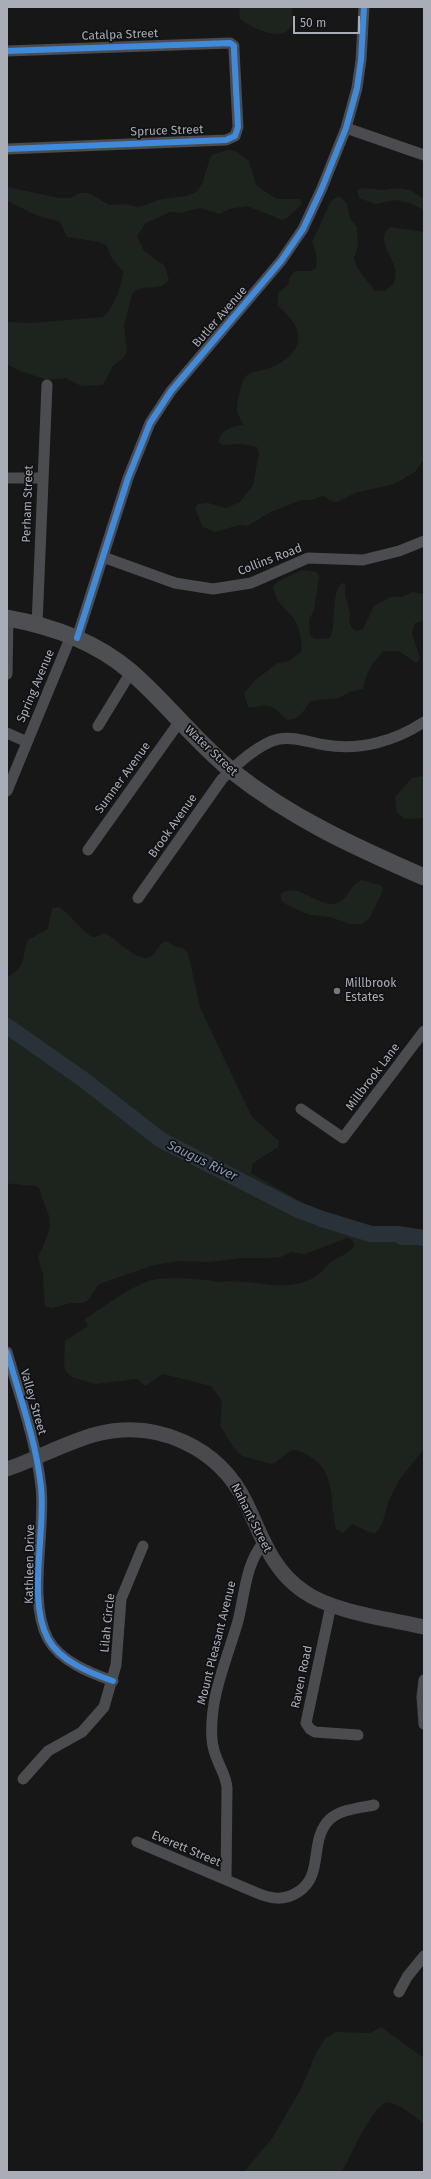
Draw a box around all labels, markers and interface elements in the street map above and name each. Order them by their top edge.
scale bar [295,8,362,34]
text: 50 m [300,16,326,30]
street label: Catalpa Street [81,26,159,44]
street label: Spruce Street [130,123,204,139]
street label: Butler Avenue [190,284,250,350]
street label: Perham Street [19,465,37,543]
street label: Collins Road [236,541,304,579]
street label: Spring Avenue [14,647,58,725]
street label: Water Street [182,723,240,779]
street label: Sumner Avenue [92,739,154,817]
street label: Brook Avenue [146,791,200,861]
place label: Millbrook Estates [345,977,396,1005]
marker: Millbrook Estates [332,986,342,996]
street label: Millbrook Lane [343,1041,403,1113]
water label: Saugus River [165,1137,239,1185]
street label: Valley Street [17,1367,49,1437]
street label: Nahant Street [227,1481,275,1555]
street label: Kathleen Drive [22,1524,38,1604]
street label: Mount Pleasant Avenue [195,1579,239,1707]
street label: Lilah Circle [98,1593,118,1653]
street label: Raven Road [288,1644,316,1710]
street label: Everett Street [149,1828,223,1870]

